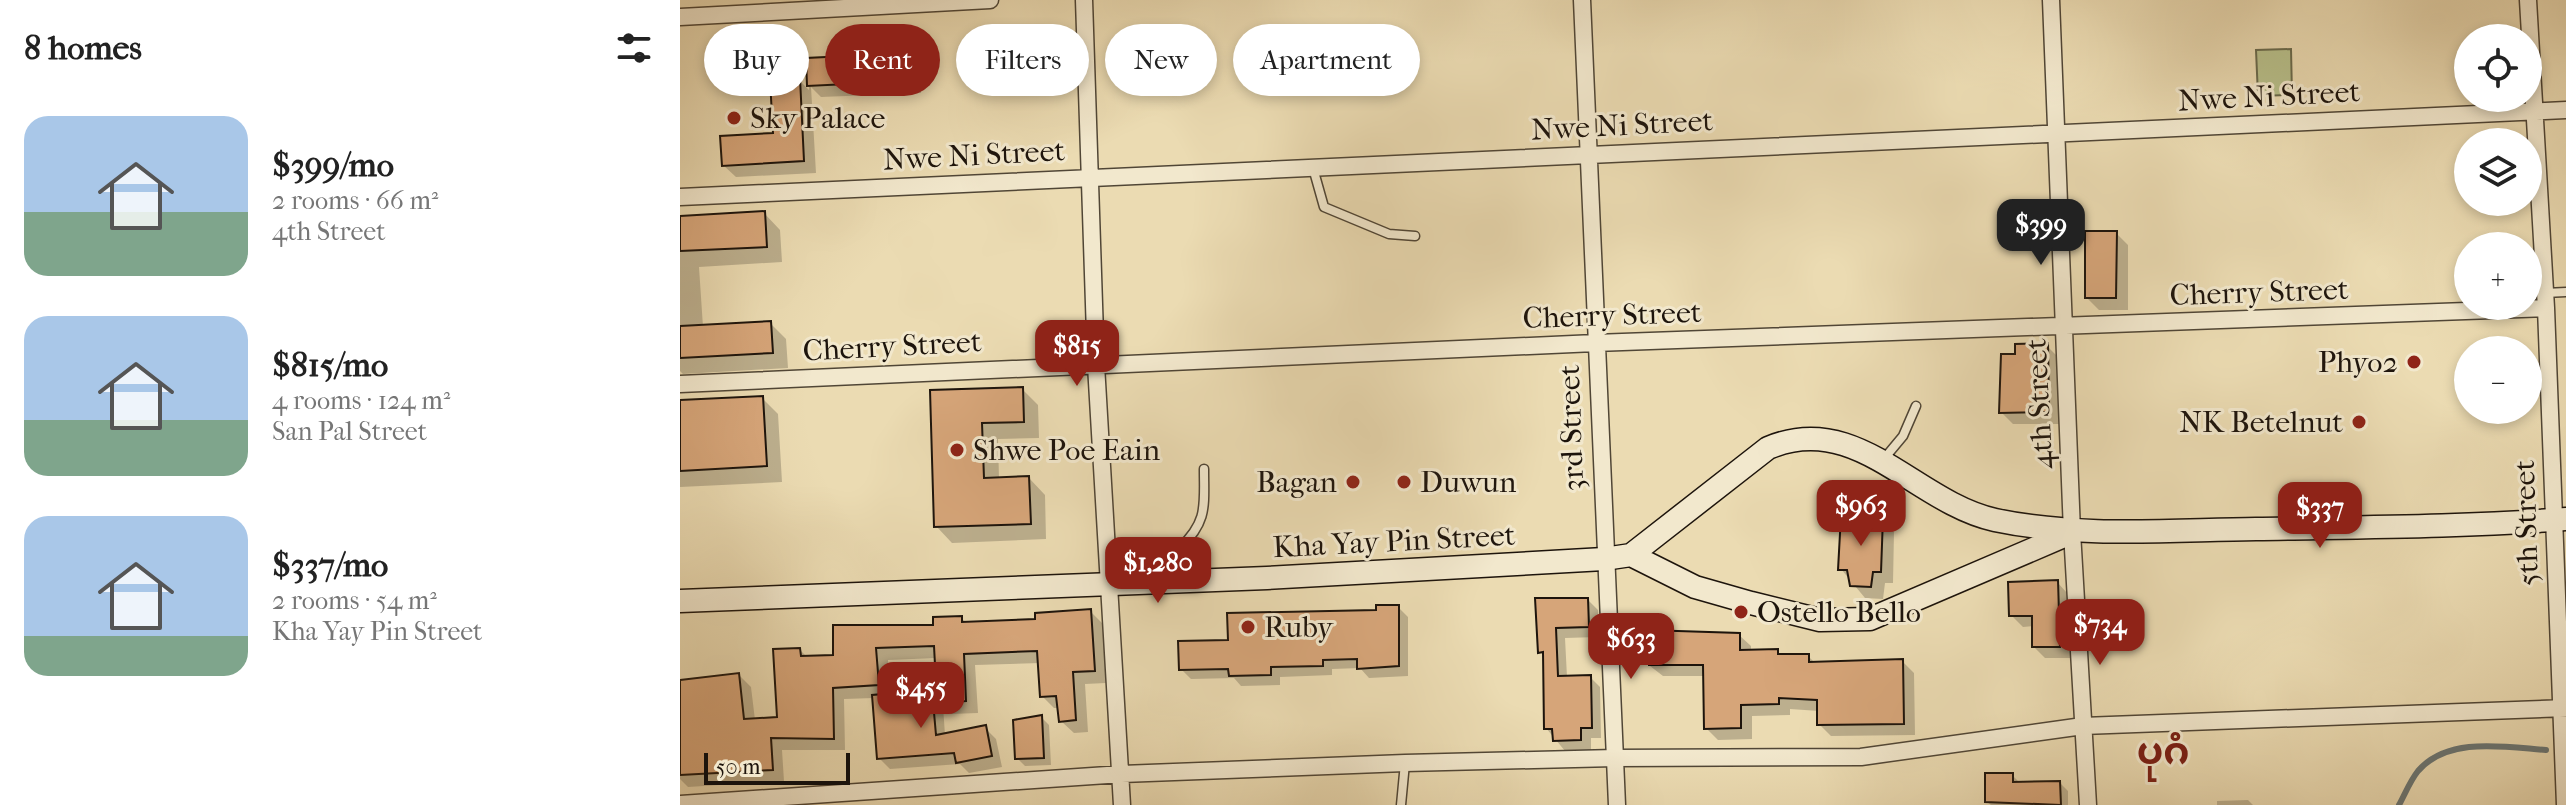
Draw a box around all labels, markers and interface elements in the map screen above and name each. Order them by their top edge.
chip: Buy [704,24,809,96]
chip: Rent [825,24,940,96]
chip: Filters [956,24,1089,96]
chip: New [1105,24,1217,96]
chip: Apartment [1233,24,1420,96]
map controls [2454,24,2542,424]
button: locate [2454,24,2542,112]
icon: filters [612,26,656,70]
text: 8 homes [24,28,142,68]
street label: Nwe Ni Street [2177,74,2361,119]
place label: Sky Palace [750,101,885,136]
street label: Nwe Ni Street [1530,103,1714,148]
marker: Sky Palace [725,109,743,127]
button: layers [2454,128,2542,216]
street label: Nwe Ni Street [882,133,1066,178]
text: $399/mo [272,145,394,185]
icon: home [88,148,184,244]
text: 2 rooms · 66 m² [272,185,438,216]
pin: $399 [1994,199,2088,267]
text: $399 [2015,209,2067,240]
text: 4th Street [272,216,385,247]
button: + [2454,232,2542,320]
street label: Cherry Street [2169,272,2349,313]
street label: Cherry Street [1522,295,1702,336]
pin: $815 [1030,320,1124,388]
street label: Cherry Street [802,324,983,369]
text: $815 [1053,330,1101,361]
button: − [2454,336,2542,424]
street label: 4th Street [2019,337,2060,470]
text: $815/mo [272,345,388,385]
place label: Phyo2 [2318,345,2398,380]
icon: home [88,348,184,444]
marker: Phyo2 [2405,353,2423,371]
street label: 3rd Street [1552,364,1591,492]
text: 4 rooms · 124 m² [272,385,450,416]
place label: NK Betelnut [2179,405,2343,440]
marker: NK Betelnut [2350,413,2368,431]
text: San Pal Street [272,416,427,447]
place label: Shwe Poe Eain [973,433,1161,468]
marker: Shwe Poe Eain [948,441,966,459]
street label: 5th Street [2507,459,2546,587]
place label: Bagan [1256,465,1338,500]
place label: Duwun [1420,465,1517,500]
marker: Bagan [1344,473,1362,491]
marker: Duwun [1395,473,1413,491]
pin: $963 [1814,480,1908,548]
pin: $337 [2273,482,2367,550]
text: $963 [1835,490,1887,521]
text: $337 [2296,492,2344,523]
street label: Kha Yay Pin Street [1272,518,1516,565]
pin: $1,280 [1093,537,1223,605]
text: $337/mo [272,545,388,585]
text: $1,280 [1123,547,1193,578]
icon: home [88,548,184,644]
text: 2 rooms · 54 m² [272,585,437,616]
place label: Ostello Bello [1757,595,1921,630]
pin: $734 [2053,599,2147,667]
marker: Ostello Bello [1732,603,1750,621]
text: $734 [2074,609,2126,640]
place label: Ruby [1264,610,1334,645]
pin: $633 [1584,613,1678,681]
text: Kha Yay Pin Street [272,616,482,647]
marker: Ruby [1239,618,1257,636]
text: $633 [1606,623,1656,654]
pin: $455 [874,662,968,730]
text: $455 [895,672,947,703]
district label: ပုဂံ [2137,729,2189,782]
scale bar [704,749,850,785]
text: 50 m [716,754,761,780]

